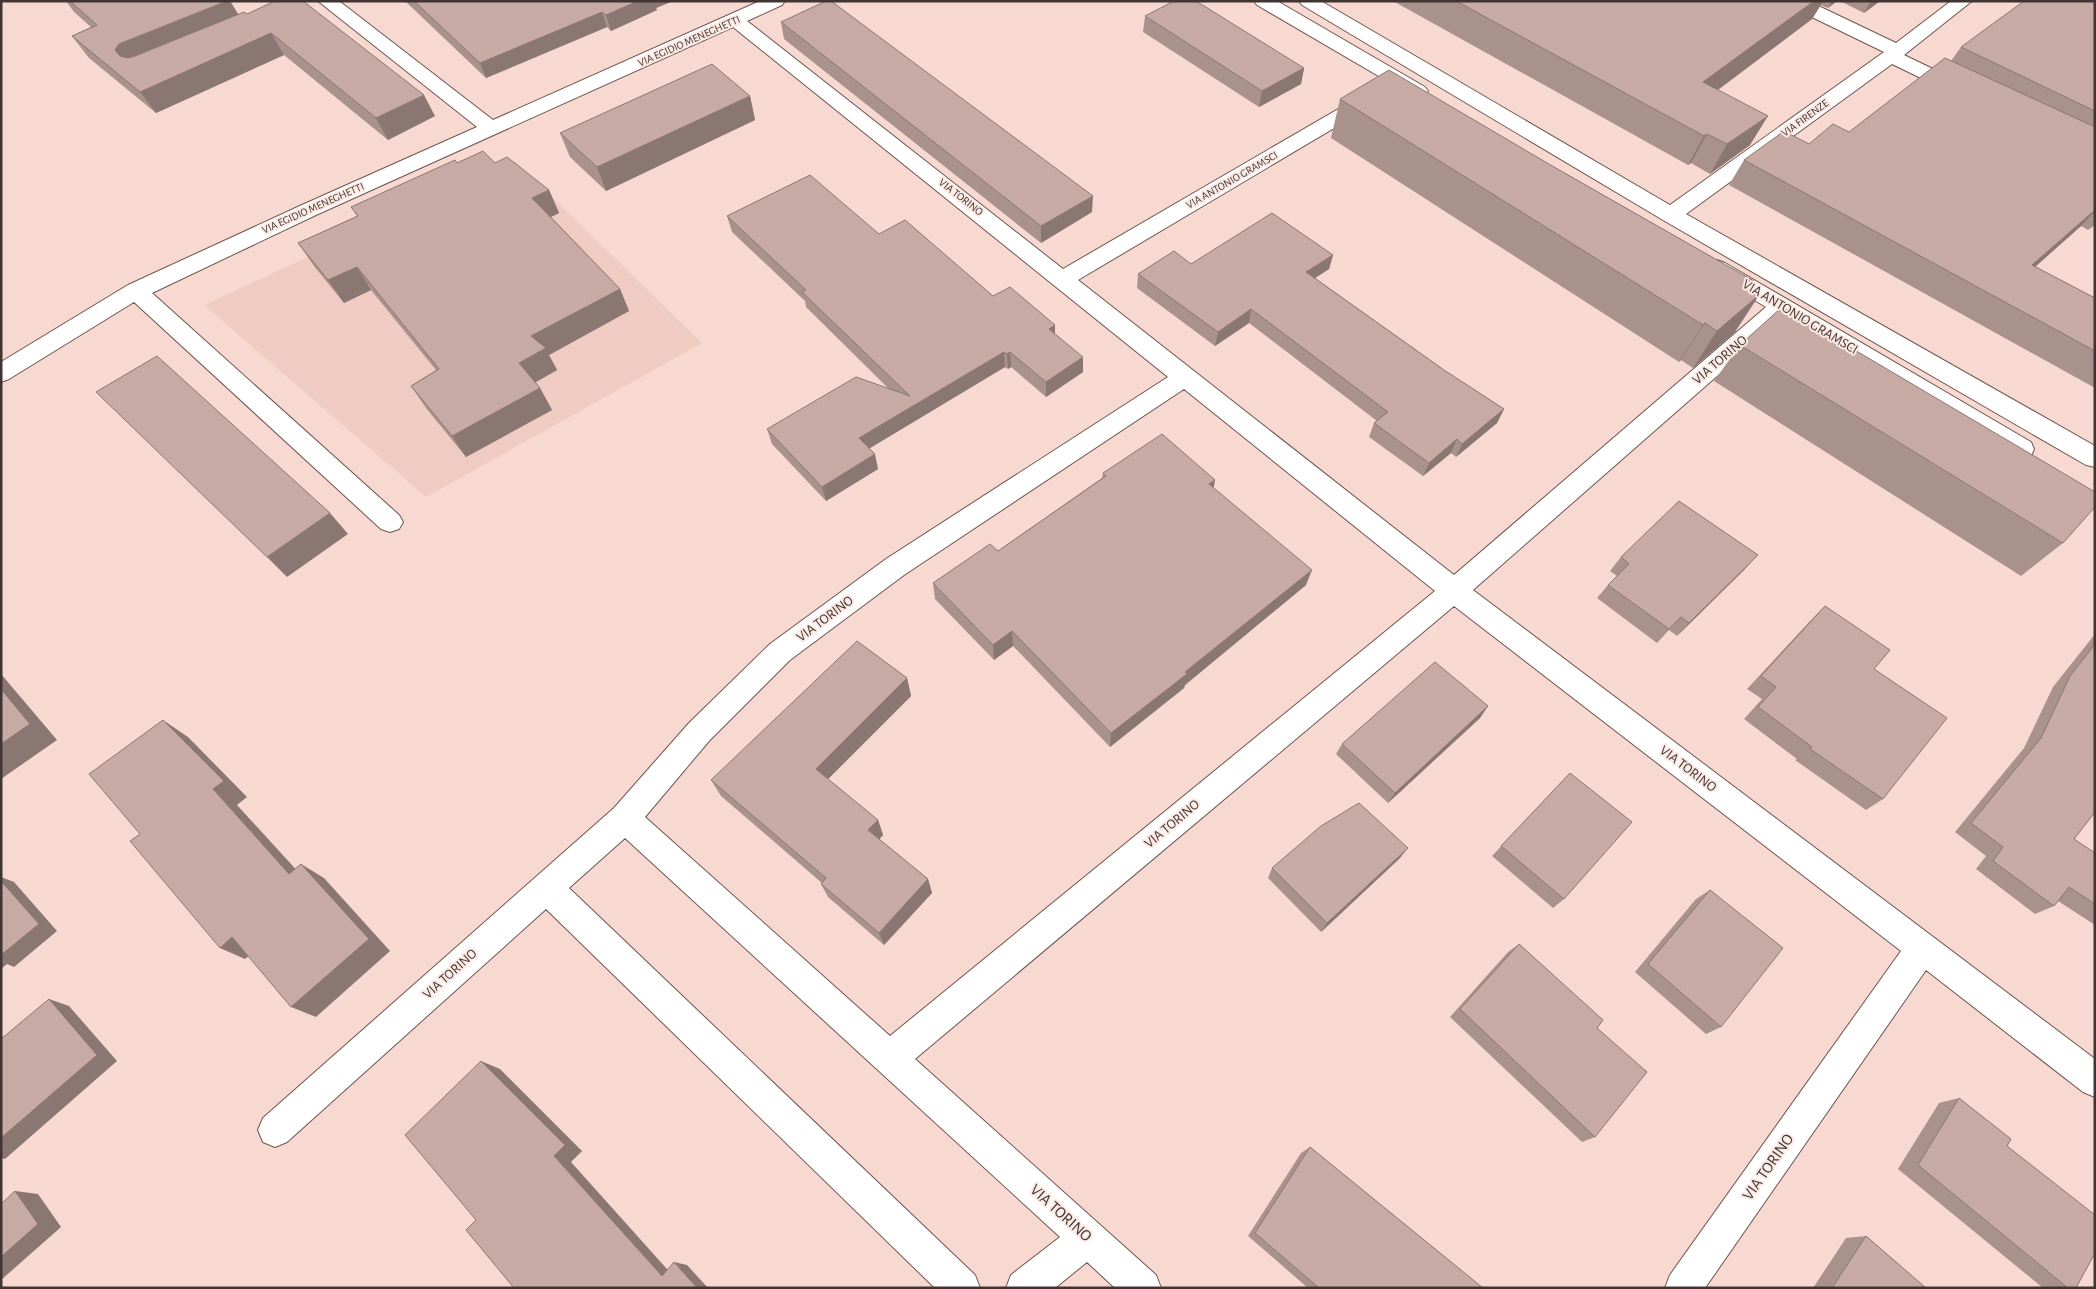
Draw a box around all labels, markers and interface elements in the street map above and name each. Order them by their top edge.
street label: VIA EGIDIO MENEGHETTI [636,14,742,68]
street label: VIA FIRENZE [1779,97,1831,139]
street label: VIA ANTONIO GRAMSCI [1184,149,1280,211]
street label: VIA TORINO [937,176,985,218]
street label: VIA EGIDIO MENEGHETTI [260,181,366,235]
street label: VIA ANTONIO GRAMSCI [1740,277,1860,357]
street label: VIA TORINO [1690,333,1750,387]
street label: VIA TORINO [794,593,856,645]
street label: VIA TORINO [1657,743,1719,795]
street label: VIA TORINO [1142,797,1202,851]
street label: VIA TORINO [420,946,480,1002]
street label: VIA TORINO [1739,1131,1797,1203]
street label: VIA TORINO [1027,1181,1095,1245]

